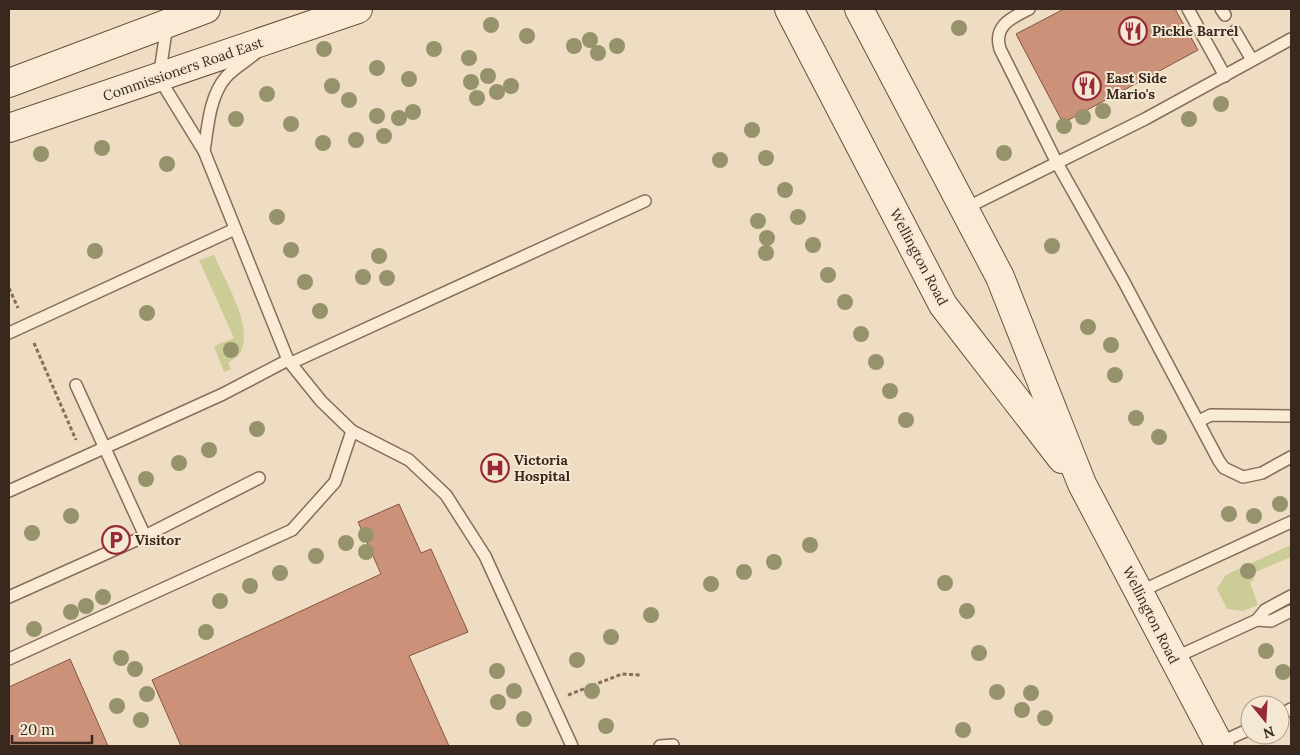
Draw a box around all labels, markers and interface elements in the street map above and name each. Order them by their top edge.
restaurant icon: Pickle Barrel [1118,16,1148,46]
place label: Pickle Barrel [1152,22,1239,40]
street label: Commissioners Road East [100,33,266,105]
place label: East Side Mario's [1106,69,1167,103]
restaurant icon: East Side Mario's [1072,71,1102,101]
street label: Wellington Road [886,206,952,308]
place label: Victoria Hospital [514,451,571,485]
hospital icon: Victoria Hospital [480,453,510,483]
parking icon: Visitor [101,525,131,555]
place label: Visitor [135,531,181,549]
street label: Wellington Road [1119,563,1183,667]
north arrow [1240,695,1290,745]
scale bar [12,712,92,744]
text: 20 m [20,720,55,739]
text: N [1261,722,1277,743]

